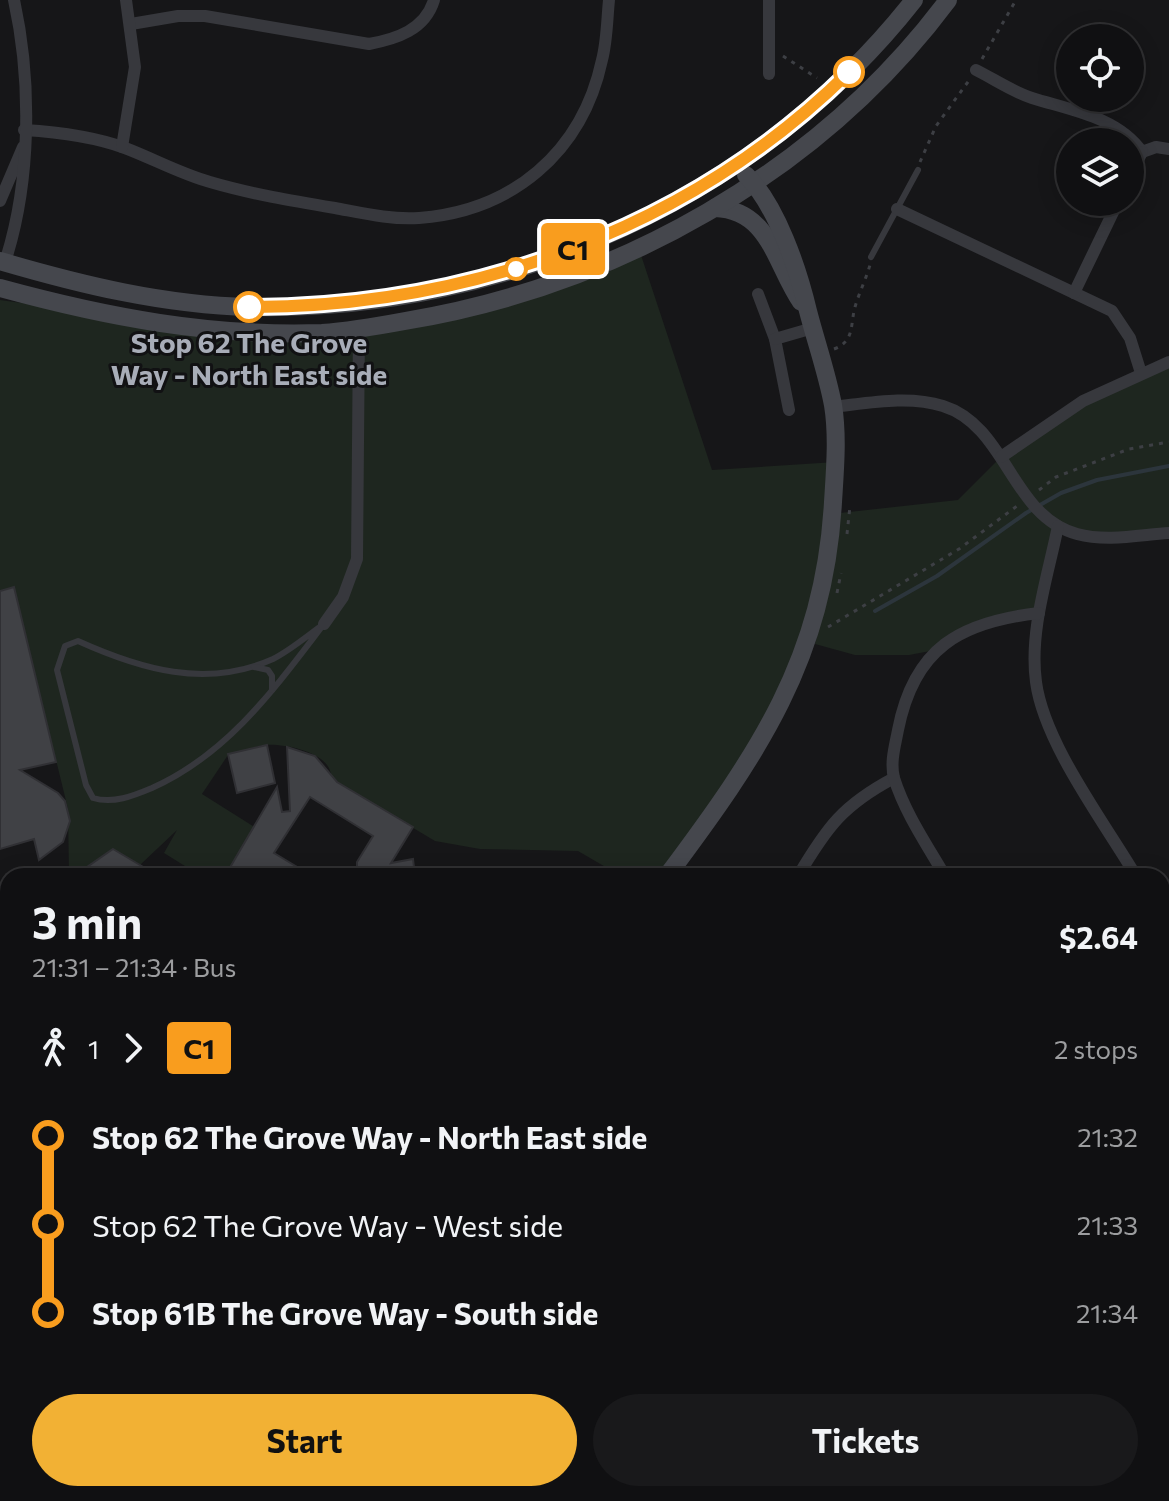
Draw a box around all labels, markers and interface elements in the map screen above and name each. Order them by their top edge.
map controls [1056,24,1144,216]
button: locate [1056,24,1144,112]
unlabelled marker [834,57,864,87]
button: layers [1056,128,1144,216]
line badge: C1 [537,223,609,275]
text: C1 [557,232,589,266]
unlabelled marker [505,258,527,280]
marker: Stop 62 The Grove Way - North East side [234,292,264,322]
place label: Stop 62 The Grove Way - North East side [111,325,387,391]
text: 3 min [32,894,142,948]
text: $2.64 [1059,918,1138,955]
text: 21:31 – 21:34 · Bus [32,951,236,982]
icon: walk [32,1026,76,1070]
icon: forward [111,1026,155,1070]
text: C1 [183,1031,215,1065]
text: 1 [88,1033,99,1064]
text: 2 stops [1054,1033,1138,1064]
text: Stop 62 The Grove Way - North East side [92,1118,647,1155]
text: 21:32 [1077,1121,1138,1152]
text: Stop 62 The Grove Way - West side [92,1206,563,1243]
text: 21:33 [1077,1209,1138,1240]
text: Stop 61B The Grove Way - South side [92,1294,598,1331]
text: 21:34 [1076,1297,1138,1328]
button: Start [32,1394,577,1486]
button: Tickets [593,1394,1138,1486]

